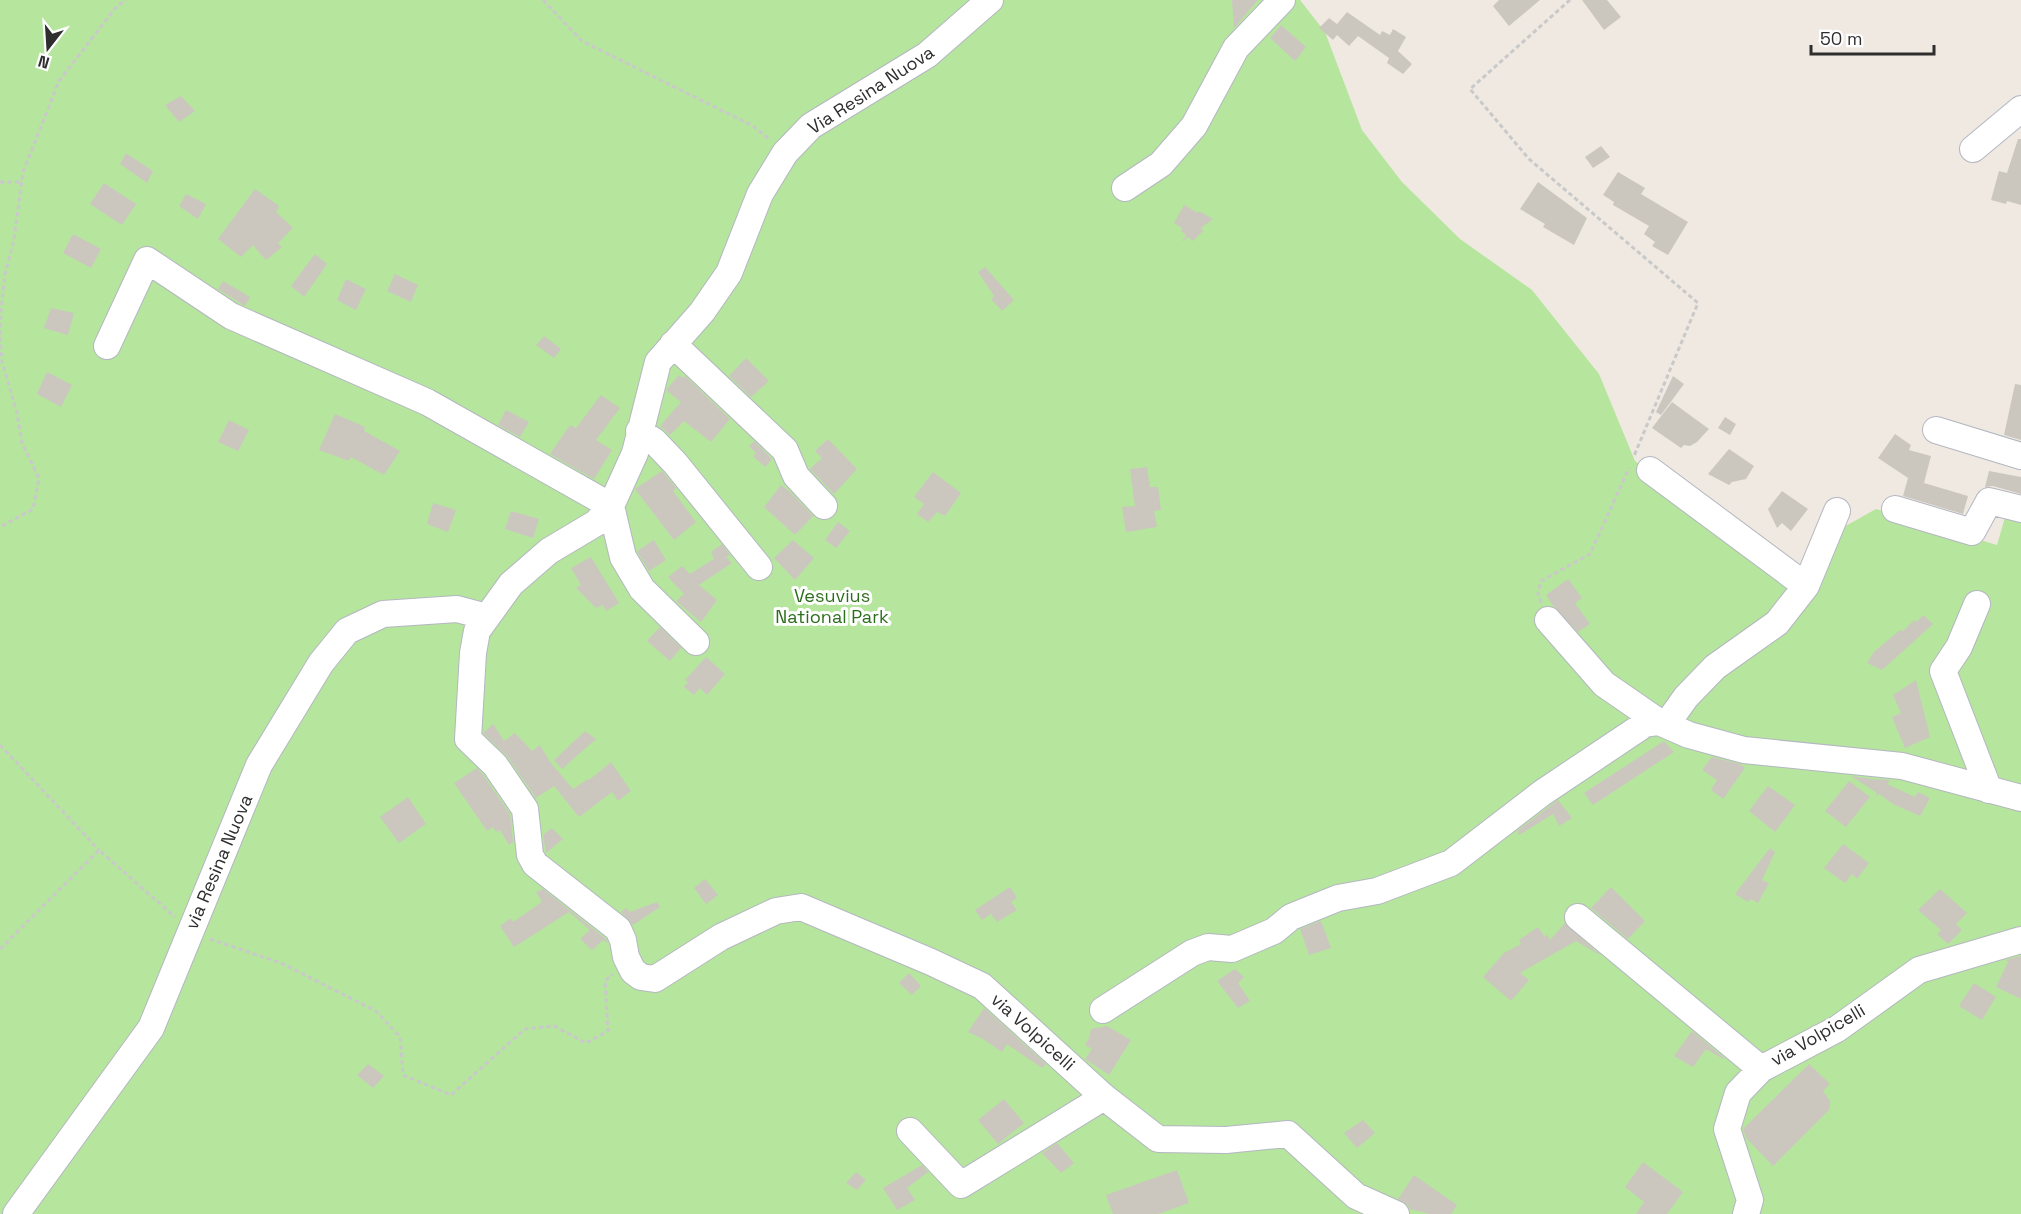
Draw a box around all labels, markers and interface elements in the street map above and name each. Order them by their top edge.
north arrow [18,18,78,78]
scale bar [1811,18,1934,56]
text: 50 m [1820,27,1862,50]
street label: Via Resina Nuova [803,40,938,139]
text: N [36,50,52,73]
park label: Vesuvius National Park [775,584,889,628]
street label: via Resina Nuova [180,791,257,933]
street label: via Volpicelli [986,988,1080,1075]
street label: via Volpicelli [1766,998,1869,1071]

